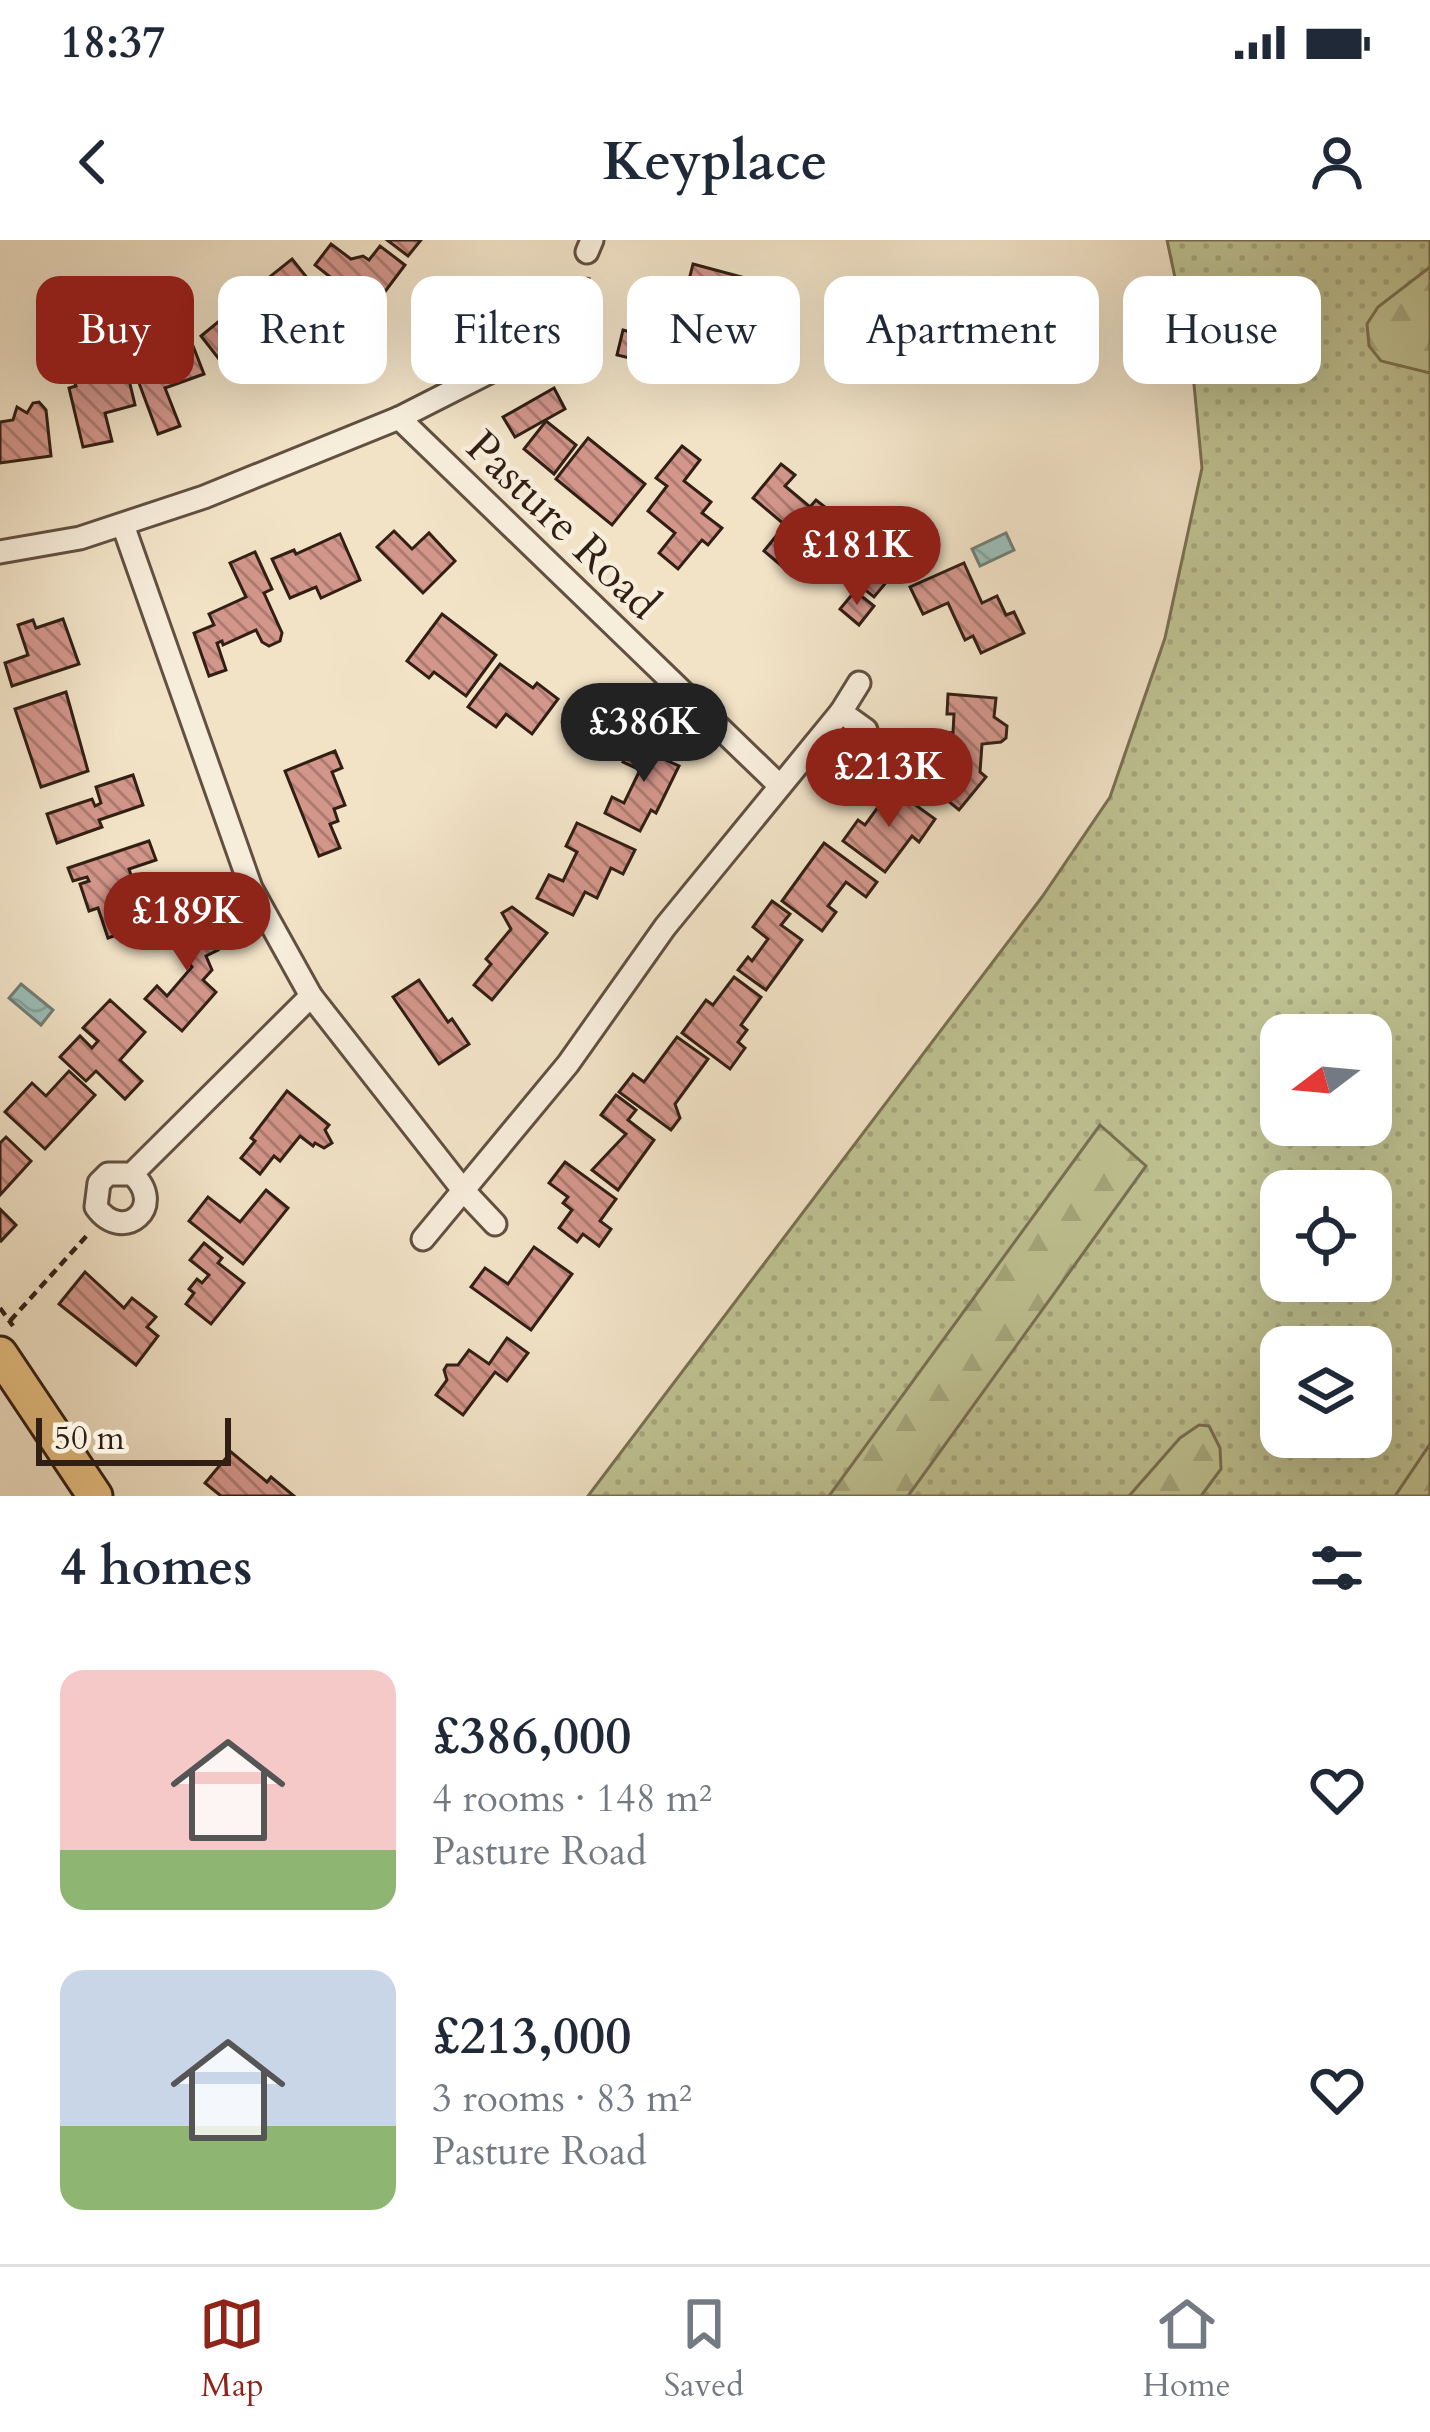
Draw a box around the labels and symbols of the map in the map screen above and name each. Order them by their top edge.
street label: Pasture Road [453,417,673,633]
pin: £181K [773,506,941,608]
pin: £386K [560,683,728,785]
pin: £213K [805,728,973,830]
pin: £189K [103,872,271,974]
north arrow [1260,1014,1392,1146]
scale bar [36,1412,231,1465]

